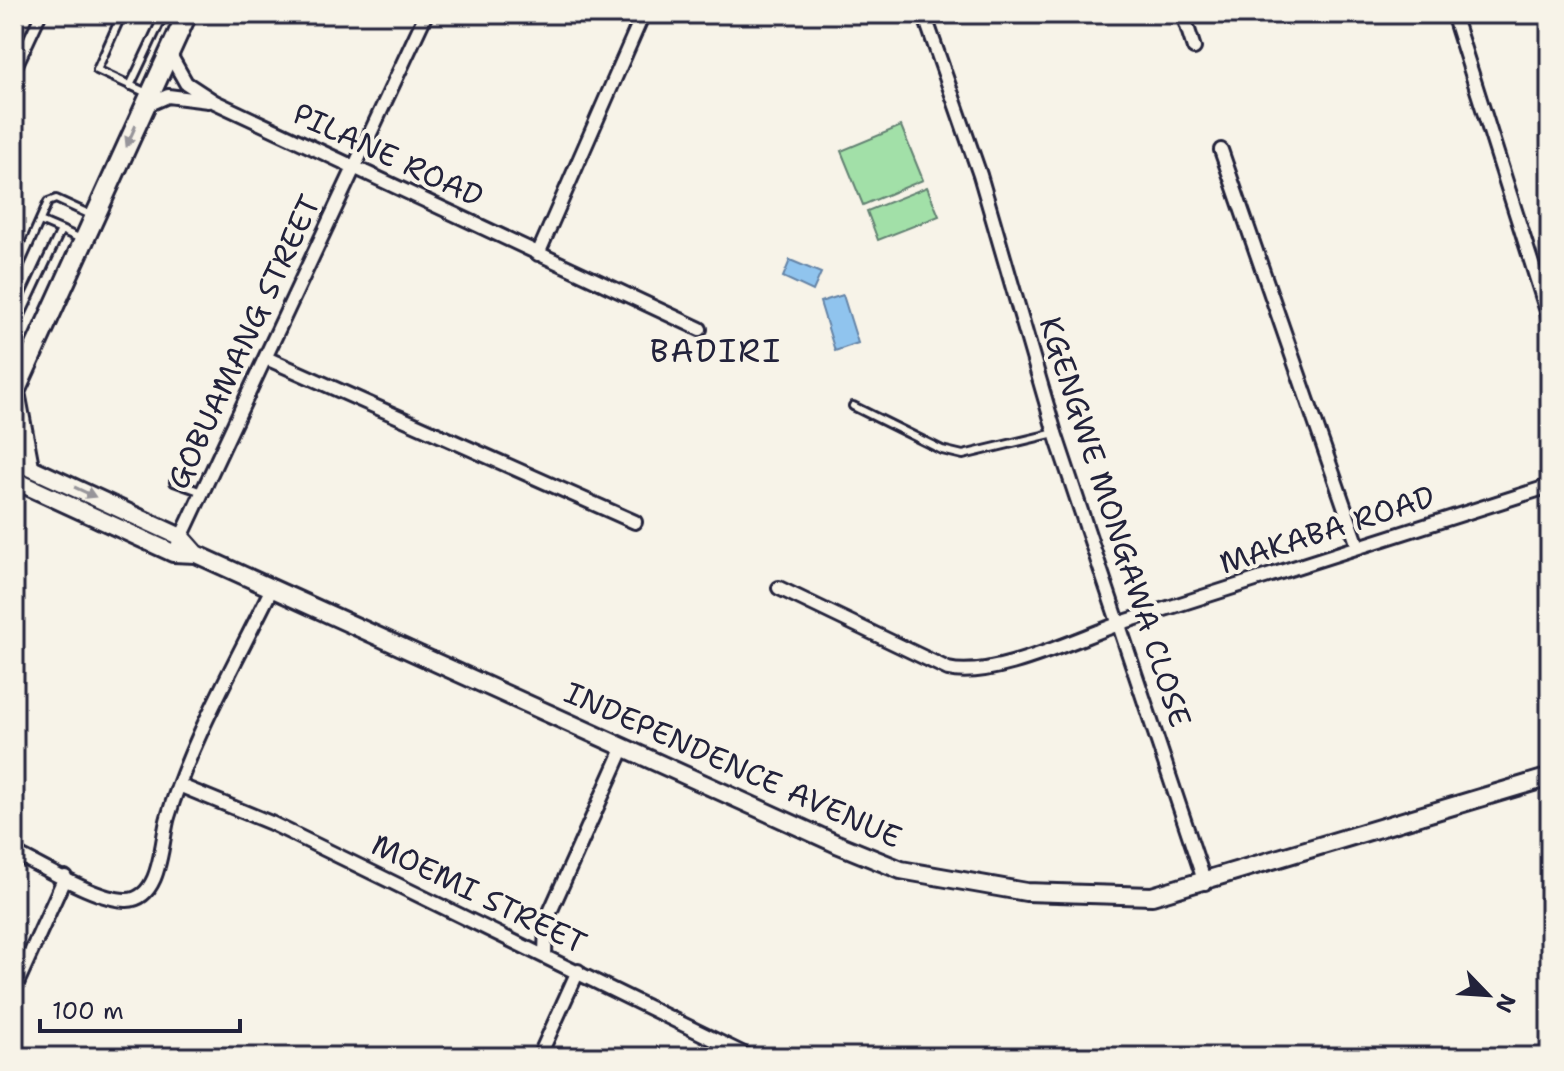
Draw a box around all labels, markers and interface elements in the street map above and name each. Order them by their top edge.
street label: PILANE ROAD [286,93,490,217]
one-way arrow [124,124,138,148]
street label: GOBUAMANG STREET [157,188,330,496]
street label: KGENGWE MONGAWA CLOSE [1030,312,1201,732]
district label: BADIRI [650,329,782,372]
street label: MAKABA ROAD [1214,475,1440,584]
one-way arrow [73,485,97,499]
street label: INDEPENDENCE AVENUE [558,672,908,857]
street label: MOEMI STREET [365,824,594,963]
north arrow [1448,955,1528,1035]
scale bar [40,983,240,1033]
text: N [1489,989,1522,1017]
text: 100 m [52,995,124,1027]

